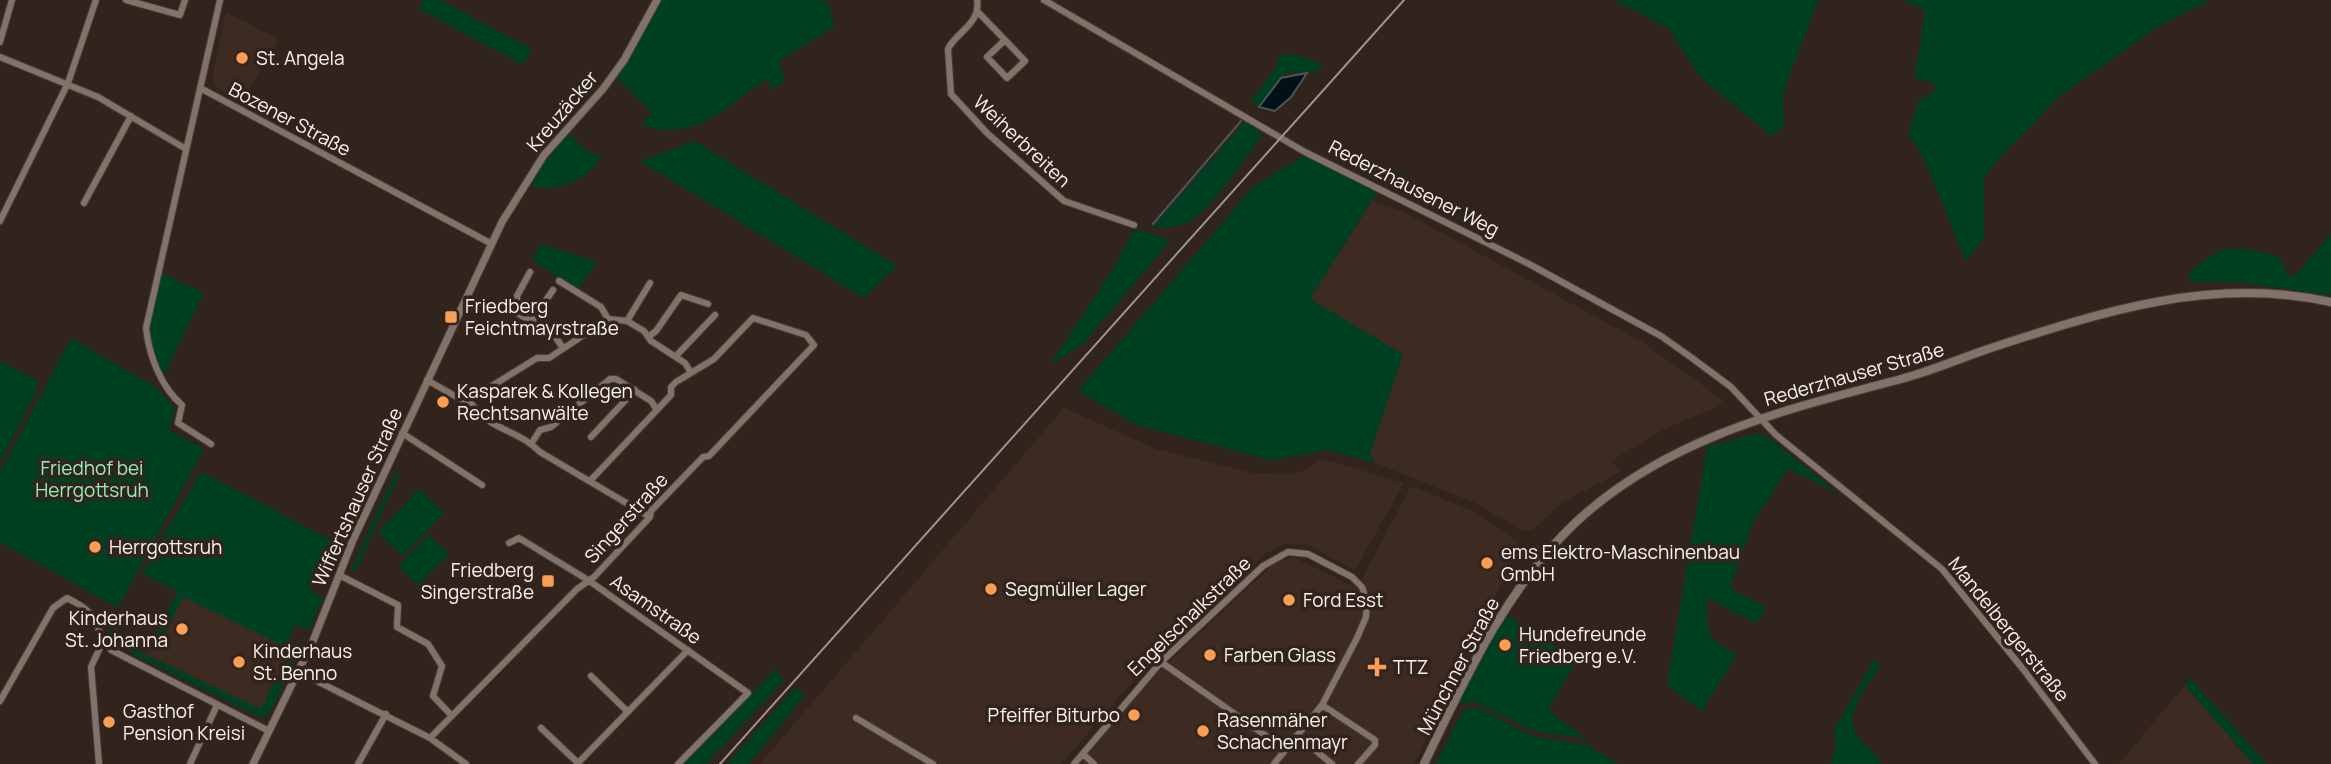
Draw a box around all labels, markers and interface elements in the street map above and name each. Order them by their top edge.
place label: St. Angela [256,45,345,71]
marker: St. Angela [234,50,250,66]
street label: Kreuzäcker [521,65,604,157]
street label: Bozener Straße [225,76,355,162]
street label: Weiherbreiten [968,89,1076,193]
street label: Rederzhausener Weg [1324,134,1504,242]
place label: Friedberg Feichtmayrstraße [465,293,619,341]
marker: Friedberg Feichtmayrstraße [443,309,459,325]
street label: Rederzhauser Straße [1761,336,1947,412]
place label: Kasparek & Kollegen Rechtsanwälte [457,378,633,426]
marker: Kasparek & Kollegen Rechtsanwälte [435,394,451,410]
street label: Wiffertshauser Straße [306,403,408,591]
park label: Friedhof bei Herrgottsruh [35,455,149,503]
street label: Singerstraße [578,467,674,569]
place label: Herrgottsruh [109,534,222,560]
marker: Herrgottsruh [87,539,103,555]
place label: ems Elektro-Maschinenbau GmbH [1501,539,1740,587]
street label: Engelschalkstraße [1122,550,1256,682]
street label: Mandelbergerstraße [1942,551,2076,707]
marker: ems Elektro-Maschinenbau GmbH [1479,555,1495,571]
place label: Friedberg Singerstraße [421,557,534,605]
street label: Asamstraße [605,568,707,650]
marker: Friedberg Singerstraße [540,573,556,589]
place label: Segmüller Lager [1005,576,1147,602]
marker: Segmüller Lager [983,581,999,597]
place label: Ford Esst [1303,587,1384,613]
marker: Ford Esst [1281,592,1297,608]
street label: Münchner Straße [1411,593,1505,739]
place label: Kinderhaus St. Johanna [65,605,168,653]
marker: Kinderhaus St. Johanna [174,621,190,637]
place label: Hundefreunde Friedberg e.V. [1519,621,1646,669]
marker: Hundefreunde Friedberg e.V. [1497,637,1513,653]
place label: Kinderhaus St. Benno [253,638,352,686]
place label: Farben Glass [1224,642,1336,668]
marker: Farben Glass [1202,647,1218,663]
marker: Kinderhaus St. Benno [231,654,247,670]
place label: TTZ [1393,654,1428,680]
marker: TTZ [1367,657,1387,677]
place label: Gasthof Pension Kreisi [123,698,245,746]
place label: Pfeiffer Biturbo [988,702,1120,728]
marker: Pfeiffer Biturbo [1126,707,1142,723]
place label: Rasenmäher Schachenmayr [1217,707,1348,755]
marker: Gasthof Pension Kreisi [101,714,117,730]
marker: Rasenmäher Schachenmayr [1195,723,1211,739]

